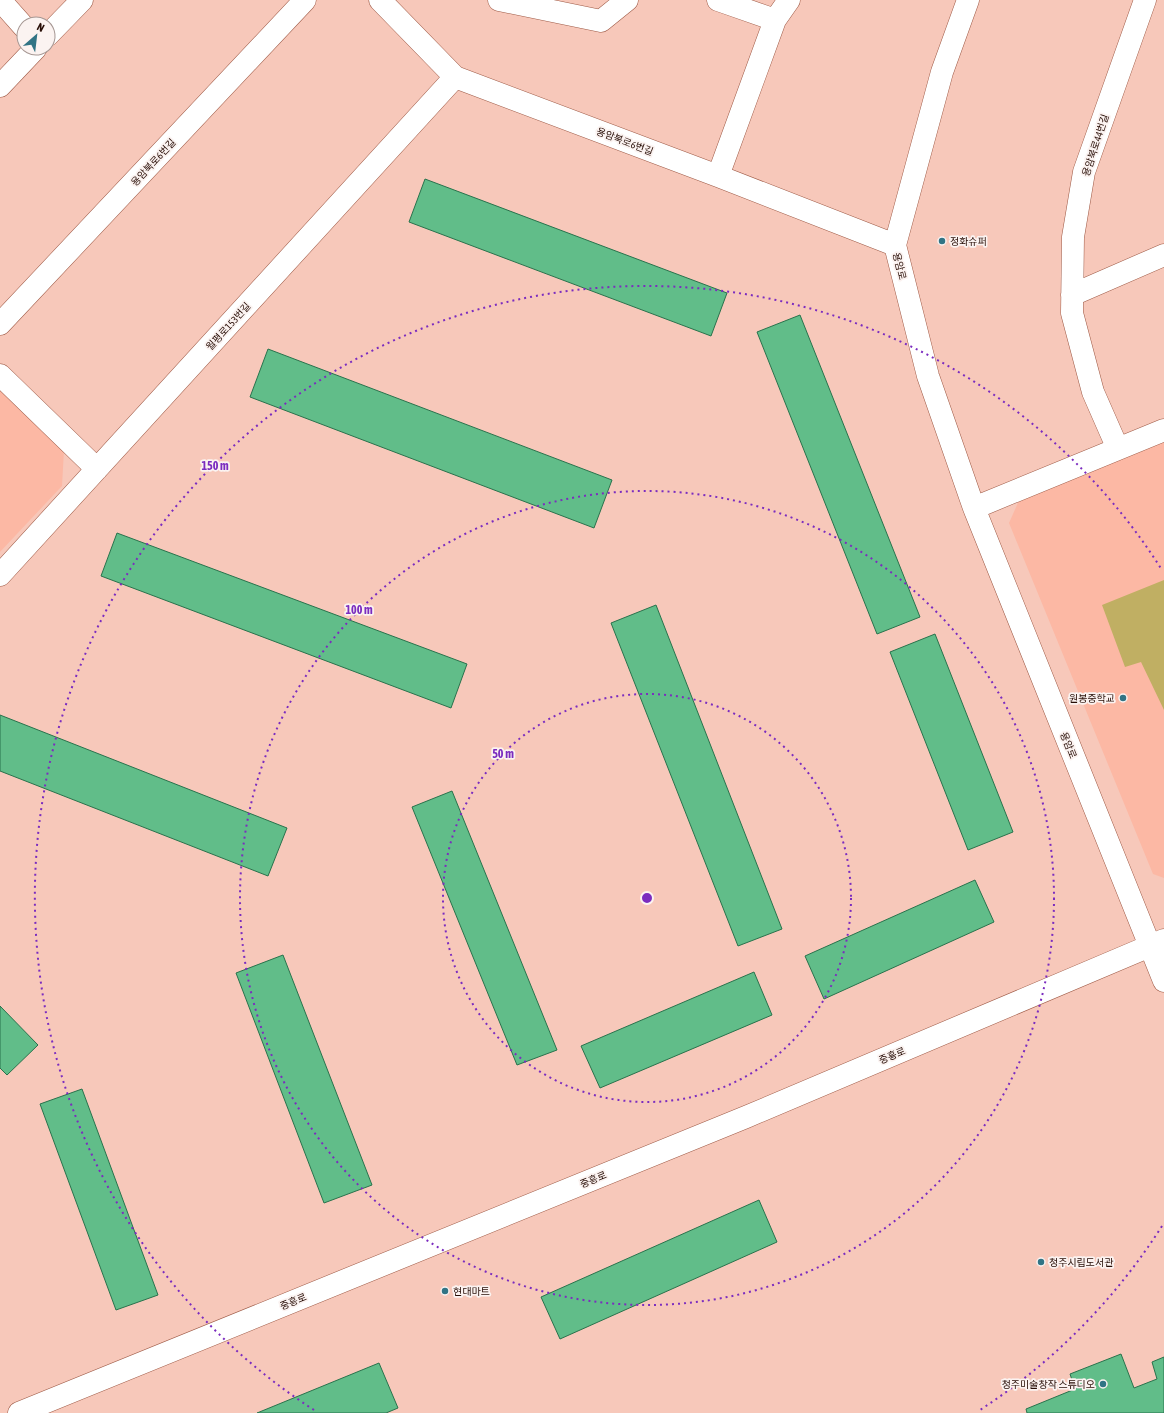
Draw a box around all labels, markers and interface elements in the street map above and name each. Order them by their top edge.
north arrow [16,16,56,56]
text: N [35,20,46,34]
street label: 용암북로44번길 [1080,113,1111,178]
street label: 용암북로6번길 [595,126,655,157]
street label: 용암북로6번길 [129,137,178,188]
marker: 정화슈퍼 [937,236,947,246]
place label: 정화슈퍼 [950,236,987,247]
street label: 용암로 [891,251,908,281]
street label: 월평로153번길 [204,300,253,352]
text: 150 m [201,459,229,473]
text: 100 m [345,603,373,617]
place label: 원봉중학교 [1069,693,1115,704]
marker: 원봉중학교 [1118,693,1128,703]
street label: 용암로 [1058,730,1079,760]
text: 50 m [492,747,514,761]
centre of rings [640,891,654,905]
street label: 중흥로 [877,1045,907,1066]
street label: 중흥로 [578,1169,608,1190]
marker: 청주시립도서관 [1036,1257,1046,1267]
place label: 청주시립도서관 [1049,1257,1114,1268]
marker: 현대마트 [440,1286,450,1296]
place label: 현대마트 [453,1286,490,1297]
street label: 중흥로 [278,1291,308,1312]
place label: 청주미술창작 스튜디오 [1002,1379,1095,1390]
marker: 청주미술창작 스튜디오 [1098,1379,1108,1389]

